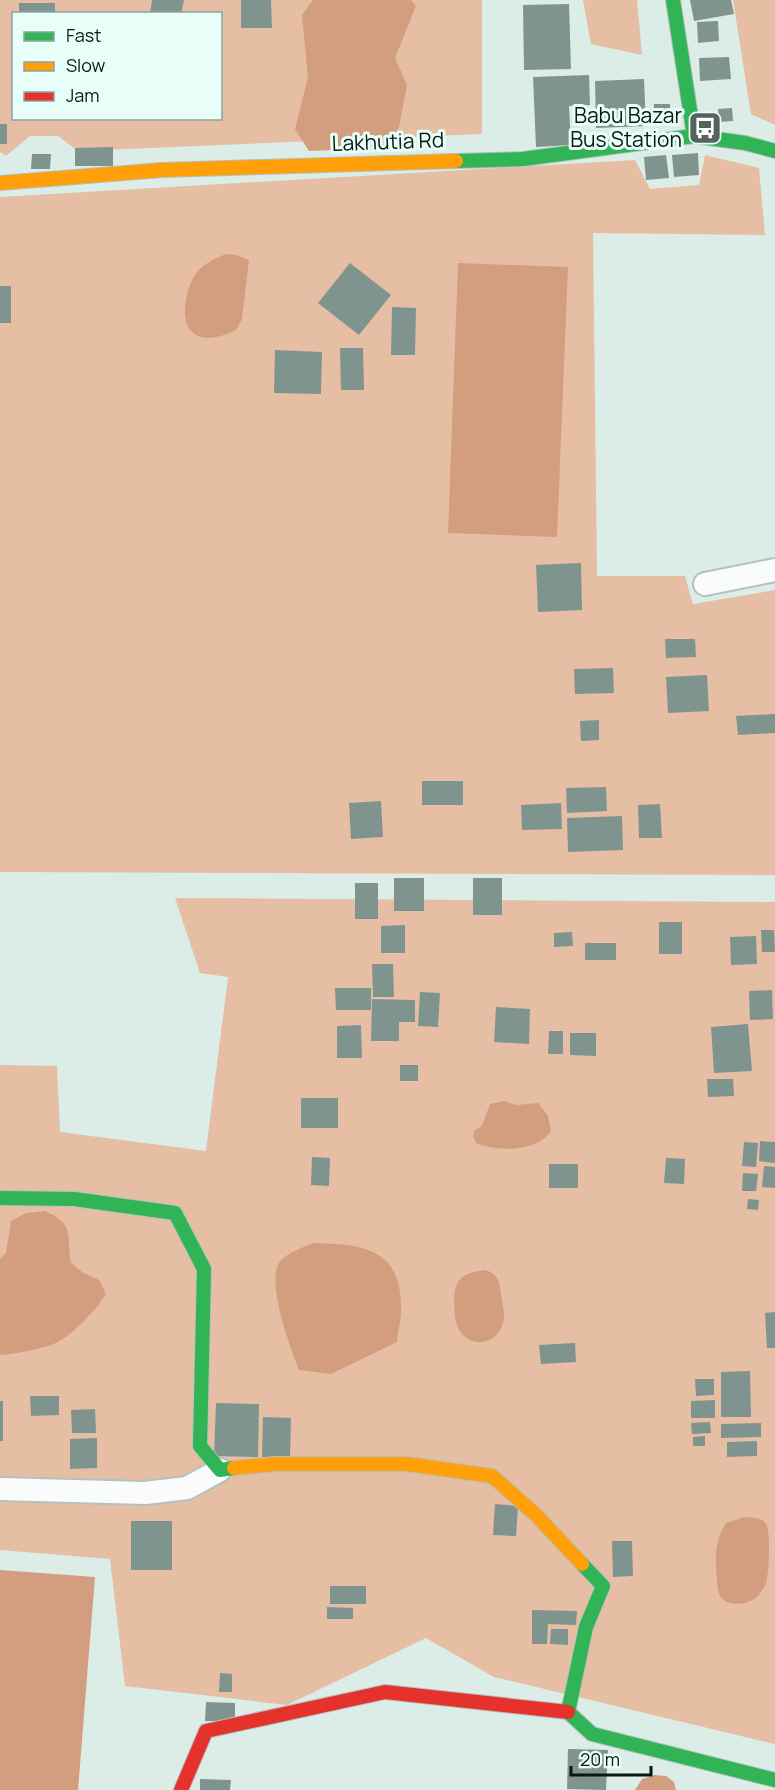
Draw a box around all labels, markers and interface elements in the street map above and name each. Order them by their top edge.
legend [12,12,222,120]
text: Fast [66,23,101,47]
text: Slow [66,53,106,77]
text: Jam [66,83,100,107]
place label: Babu Bazar Bus Station [570,101,682,153]
bus stop icon: Babu Bazar Bus Station [687,110,723,146]
street label: Lakhutia Rd [331,125,445,157]
scale bar [571,1739,650,1777]
text: 20 m [580,1747,620,1771]

